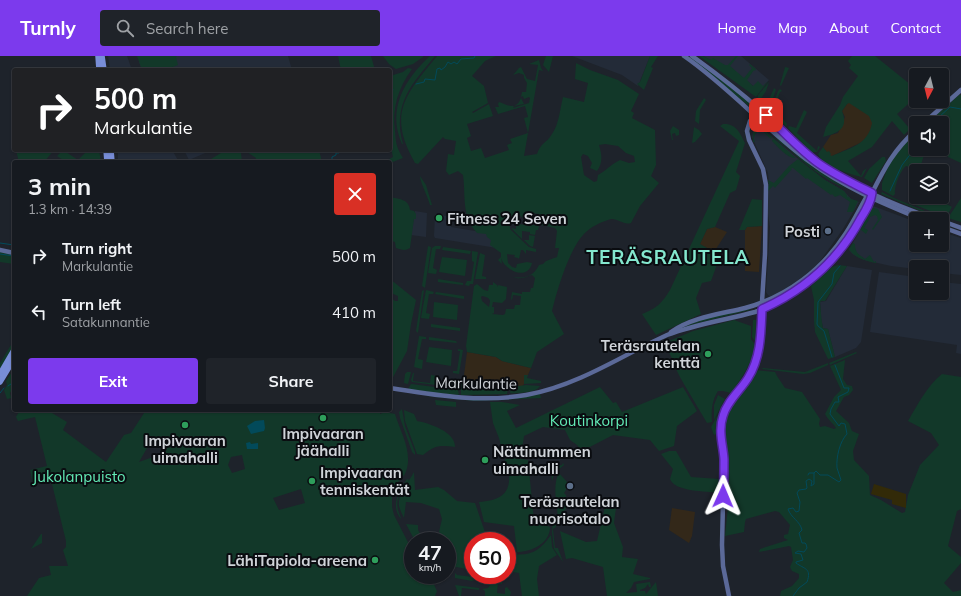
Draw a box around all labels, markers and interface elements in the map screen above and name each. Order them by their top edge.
search box [100,10,380,46]
text: Turnly [20,16,76,40]
icon: search [114,17,136,39]
text: Search here [146,19,228,38]
text: Home [717,19,756,37]
text: Map [778,19,807,37]
text: About [829,19,869,37]
text: Contact [891,19,941,37]
north arrow [909,68,949,108]
map controls [909,68,949,300]
text: 500 m [94,81,177,116]
icon: right [28,84,80,136]
pin [749,98,783,132]
icon: arrive [755,104,777,126]
text: Markulantie [94,116,192,139]
button: sound [909,116,949,156]
button: layers [909,164,949,204]
text: 3 min [28,171,91,201]
button: close [334,173,376,215]
text: 1.3 km · 14:39 [28,201,112,217]
place label: Fitness 24 Seven [447,209,567,228]
button: + [909,212,949,252]
marker: Fitness 24 Seven [434,213,444,223]
place label: Posti [784,222,820,241]
marker: Posti [823,226,833,236]
text: Turn right [62,239,132,258]
icon: right [28,245,50,267]
district label: TERÄSRAUTELA [586,245,750,269]
text: 500 m [332,247,376,266]
text: Markulantie [62,258,133,274]
button: − [909,260,949,300]
text: Turn left [62,295,121,314]
icon: left [28,301,50,323]
text: 410 m [332,303,376,322]
text: Satakunnantie [62,314,150,330]
place label: Teräsrautelan kenttä [601,336,700,372]
marker: Teräsrautelan kenttä [703,349,713,359]
button: Exit [28,358,198,404]
button: Share [206,358,376,404]
street label: Markulantie [435,373,517,393]
park label: Koutinkorpi [550,411,628,430]
marker: Impivaaran jäähalli [318,413,328,423]
marker: Impivaaran uimahalli [180,420,190,430]
place label: Impivaaran jäähalli [282,424,364,460]
place label: Impivaaran uimahalli [144,431,226,467]
place label: Nättinummen uimahalli [493,442,591,478]
marker: Nättinummen uimahalli [480,455,490,465]
place label: Impivaaran tenniskentät [320,463,410,499]
park label: Jukolanpuisto [32,467,126,486]
position arrow [702,475,744,517]
marker: Impivaaran tenniskentät [307,476,317,486]
marker: Teräsrautelan nuorisotalo [565,481,575,491]
place label: Teräsrautelan nuorisotalo [520,492,620,528]
speed limit sign: 50 [464,532,516,584]
text: 47 [418,540,442,565]
place label: LähiTapiola-areena [227,551,367,570]
marker: LähiTapiola-areena [370,555,380,565]
text: km/h [419,561,441,574]

